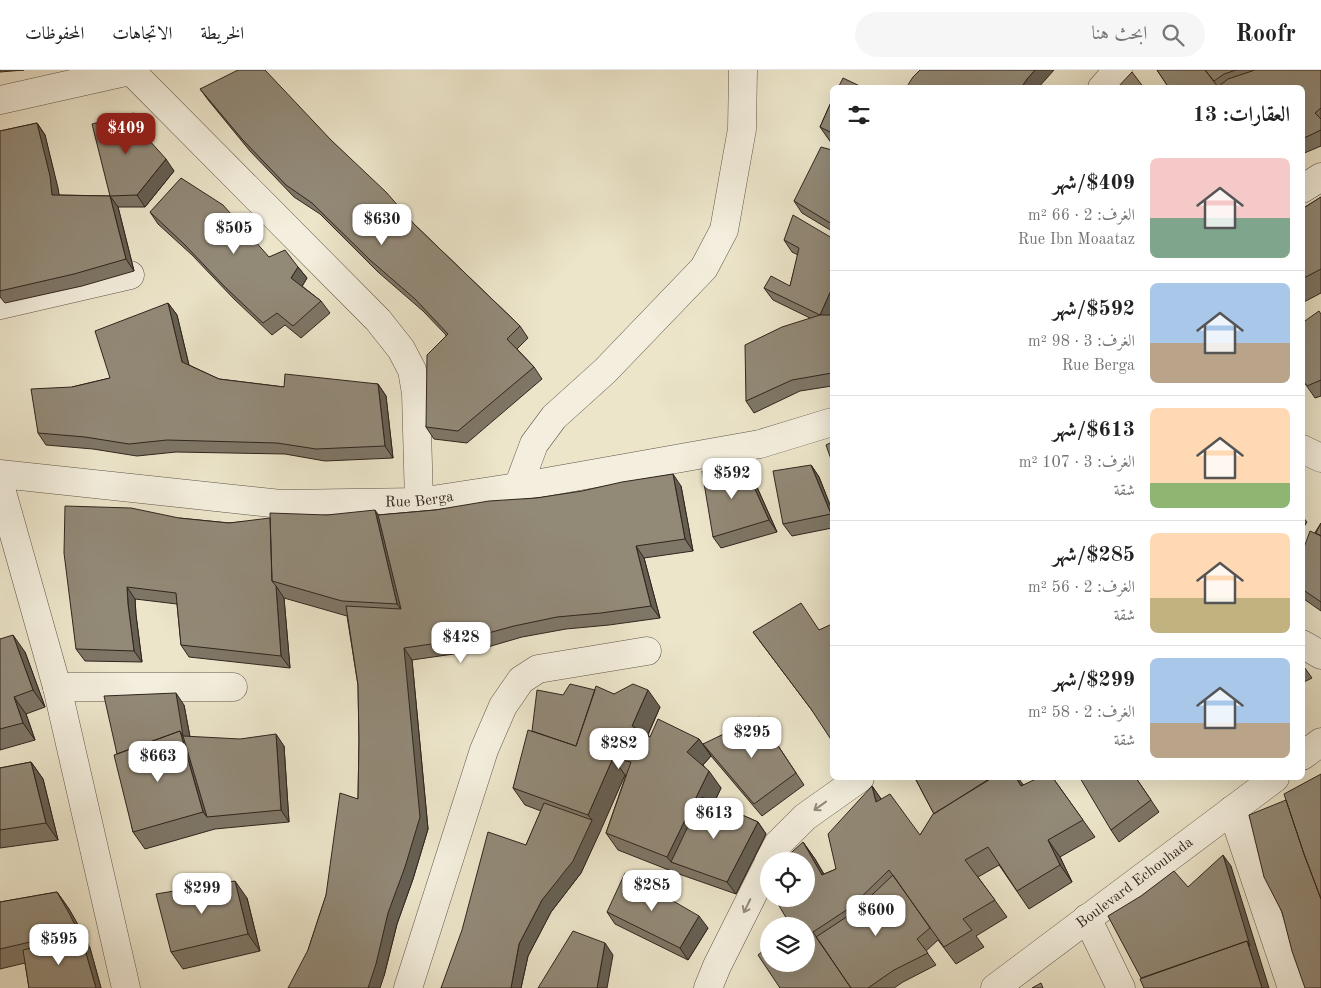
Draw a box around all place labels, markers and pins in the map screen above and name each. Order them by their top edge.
pin: $409 [96,112,156,155]
pin: $630 [352,204,412,246]
pin: $505 [204,212,264,255]
pin: $592 [702,458,762,500]
pin: $428 [431,622,491,664]
pin: $295 [722,716,782,759]
pin: $282 [589,728,649,770]
pin: $663 [128,740,188,783]
pin: $613 [684,798,744,840]
pin: $285 [622,870,682,912]
pin: $299 [172,872,232,915]
pin: $600 [846,894,906,937]
pin: $595 [29,924,89,966]

